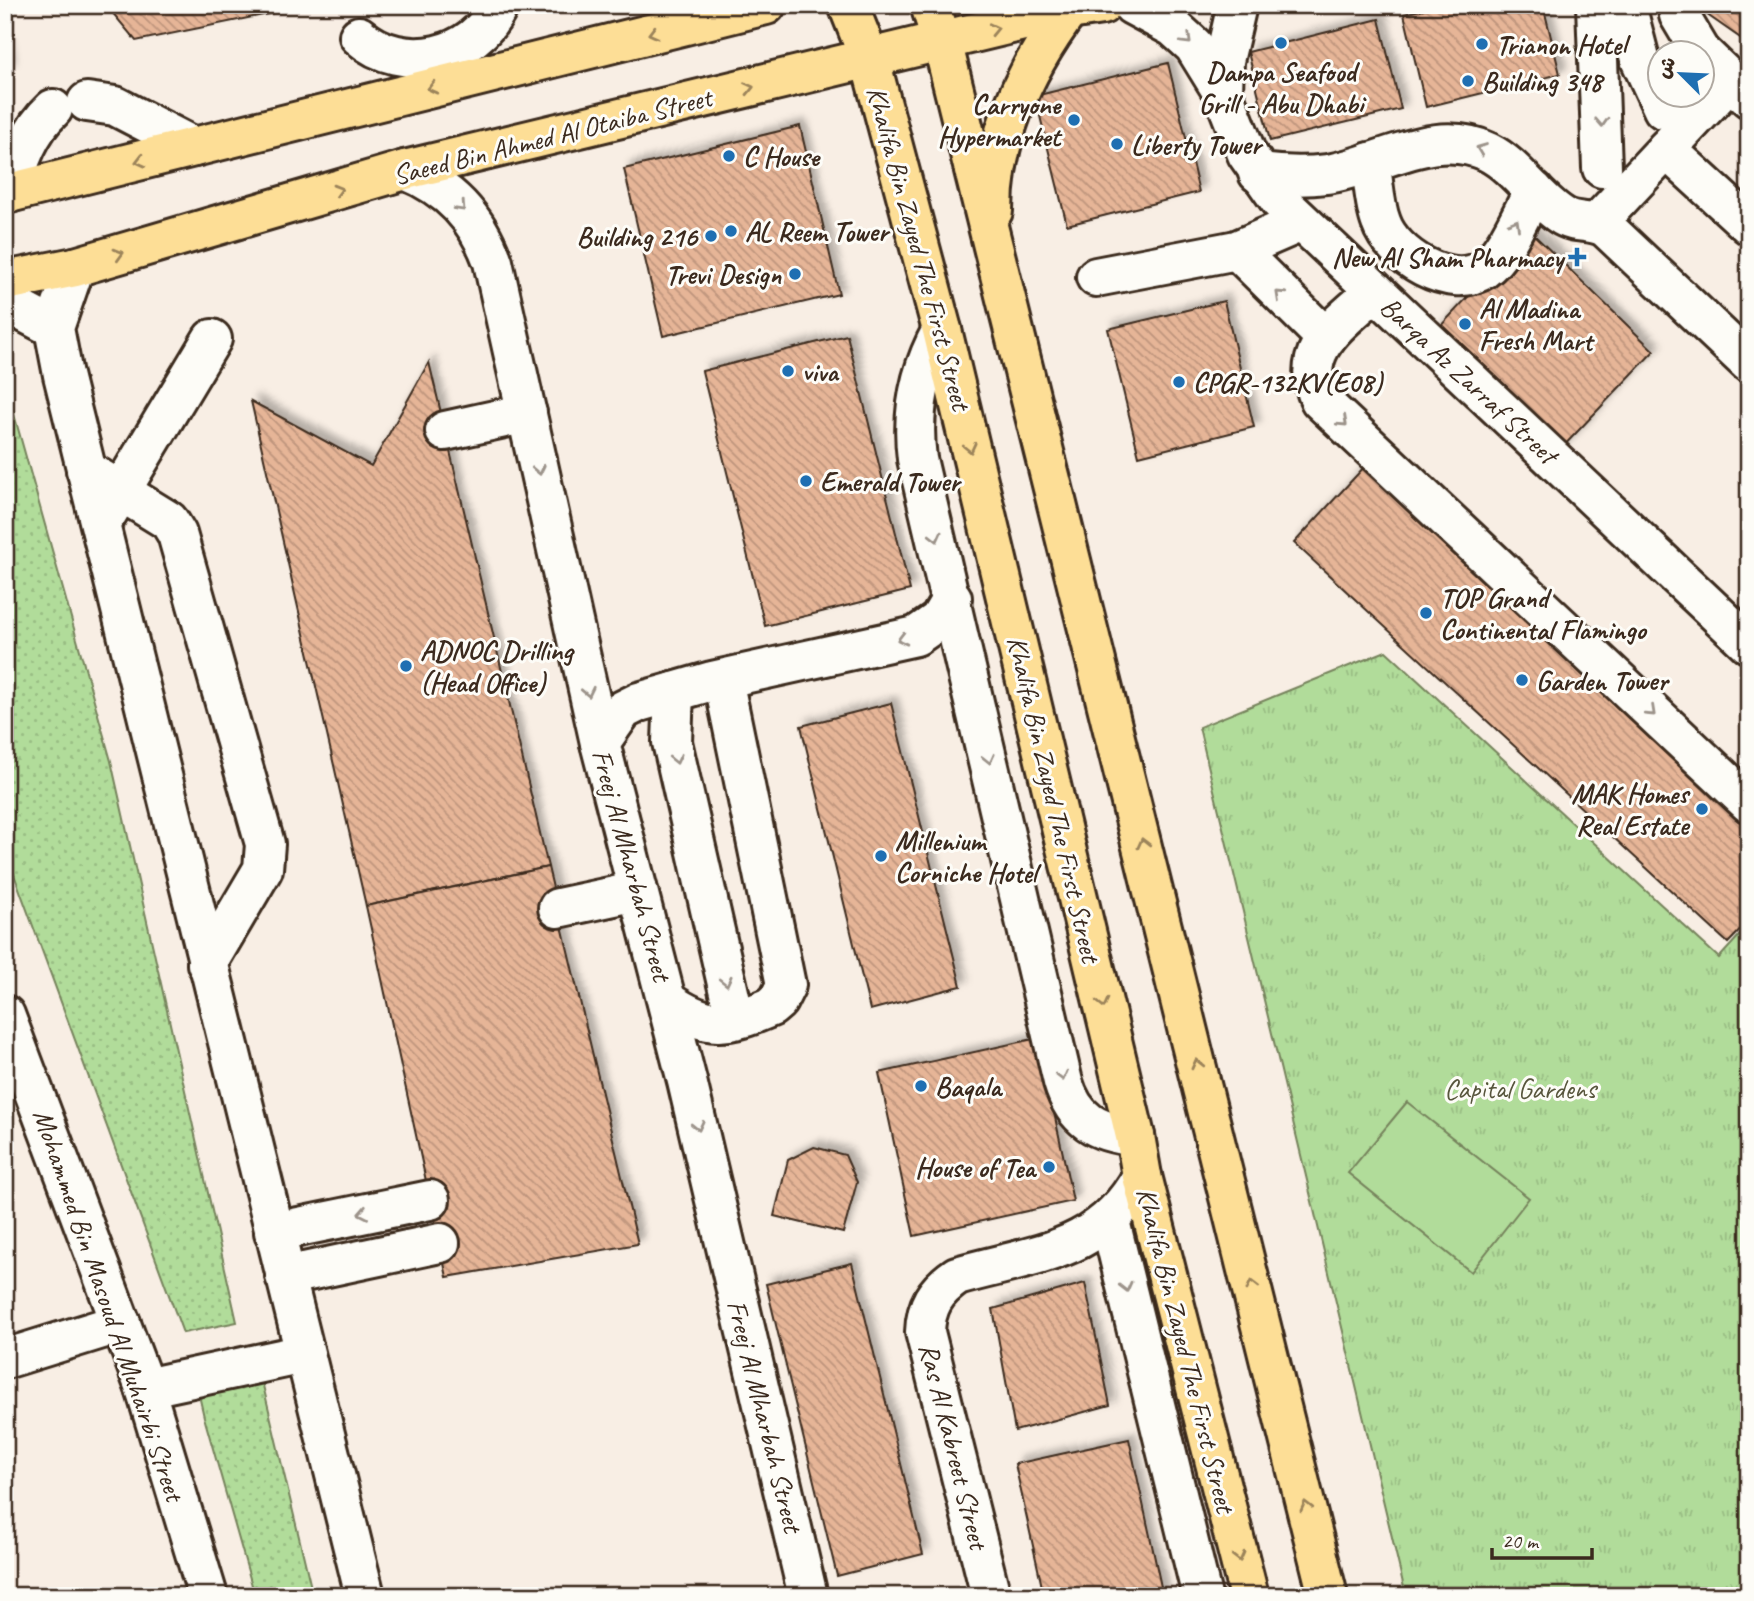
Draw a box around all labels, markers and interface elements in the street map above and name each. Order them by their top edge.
one-way arrow [988,23,1000,38]
one-way arrow [647,25,659,39]
place label: Trianon Hotel [1496,27,1631,62]
one-way arrow [1178,31,1191,44]
marker: Dampa Seafood Grill - Abu Dhabi [1273,35,1289,51]
marker: Trianon Hotel [1474,36,1490,52]
north arrow [1646,38,1716,108]
text: ش [1651,53,1682,82]
place label: Dampa Seafood Grill - Abu Dhabi [1199,54,1367,121]
place label: Building 348 [1482,64,1605,99]
marker: Building 348 [1460,73,1476,89]
street label: Saeed Bin Ahmed Al Otaiba Street [389,79,717,193]
one-way arrow [426,80,438,94]
one-way arrow [742,82,754,96]
street label: Khalifa Bin Zayed The First Street [859,83,980,416]
place label: Carryone Hypermarket [937,87,1063,154]
marker: Carryone Hypermarket [1066,112,1082,128]
one-way arrow [1594,117,1609,128]
place label: Liberty Tower [1131,127,1264,162]
marker: Liberty Tower [1109,136,1125,152]
place label: C House [743,139,821,174]
one-way arrow [1475,144,1487,158]
marker: C House [721,148,737,164]
one-way arrow [134,153,146,167]
one-way arrow [331,184,343,198]
one-way arrow [453,199,466,212]
place label: AL Reem Tower [745,214,891,249]
place label: Building 216 [577,219,699,254]
one-way arrow [1506,219,1519,232]
marker: AL Reem Tower [723,223,739,239]
marker: Building 216 [703,228,719,244]
place label: New Al Sham Pharmacy [1332,240,1566,275]
one-way arrow [113,248,125,263]
marker: New Al Sham Pharmacy [1569,249,1585,265]
place label: Trevi Design [665,257,782,292]
marker: Trevi Design [787,266,803,282]
street label: Barqa Az Zarraf Street [1373,289,1568,474]
one-way arrow [1276,290,1289,303]
place label: Al Madina Fresh Mart [1479,291,1596,358]
marker: Al Madina Fresh Mart [1457,316,1473,332]
place label: viva [802,354,840,389]
marker: viva [780,363,796,379]
place label: CPGR-132KV(E08) [1193,365,1384,400]
marker: CPGR-132KV(E08) [1171,374,1187,390]
one-way arrow [1335,414,1348,426]
one-way arrow [962,442,976,454]
one-way arrow [531,463,546,475]
place label: Emerald Tower [820,464,962,499]
marker: Emerald Tower [798,473,814,489]
one-way arrow [928,531,942,543]
place label: TOP Grand Continental Flamingo [1440,580,1647,647]
marker: TOP Grand Continental Flamingo [1418,605,1434,621]
one-way arrow [896,631,908,645]
place label: ADNOC Drilling (Head Office) [420,633,575,700]
street label: Khalifa Bin Zayed The First Street [999,633,1109,968]
marker: ADNOC Drilling (Head Office) [398,658,414,674]
place label: Garden Tower [1536,663,1670,698]
marker: Garden Tower [1514,672,1530,688]
one-way arrow [580,686,595,698]
one-way arrow [1643,704,1656,716]
street label: Freej Al Mharbah Street [584,745,680,987]
one-way arrow [668,753,682,765]
one-way arrow [981,753,995,765]
place label: MAK Homes Real Estate [1571,776,1691,843]
marker: MAK Homes Real Estate [1694,801,1710,817]
place label: Millenium Corniche Hotel [895,823,1042,890]
one-way arrow [1137,837,1151,849]
marker: Millenium Corniche Hotel [873,848,889,864]
one-way arrow [718,975,732,987]
one-way arrow [1095,997,1109,1009]
one-way arrow [1191,1058,1206,1070]
place label: Baqala [935,1069,1003,1104]
one-way arrow [1054,1070,1068,1082]
park label: Capital Gardens [1444,1071,1598,1106]
marker: Baqala [913,1078,929,1094]
street label: Mohammed Bin Masoud Al Muhairbi Street [25,1104,194,1508]
one-way arrow [689,1120,704,1132]
place label: House of Tea [915,1150,1037,1185]
marker: House of Tea [1041,1159,1057,1175]
street label: Khalifa Bin Zayed The First Street [1129,1184,1244,1519]
one-way arrow [357,1205,369,1220]
one-way arrow [1246,1279,1260,1291]
one-way arrow [1118,1281,1132,1293]
street label: Freej Al Mharbah Street [719,1296,811,1538]
street label: Ras Al Kabreet Street [912,1339,997,1555]
one-way arrow [1300,1500,1314,1512]
scale bar [1492,1517,1591,1561]
text: 20 m [1502,1528,1540,1554]
one-way arrow [1231,1551,1245,1563]

